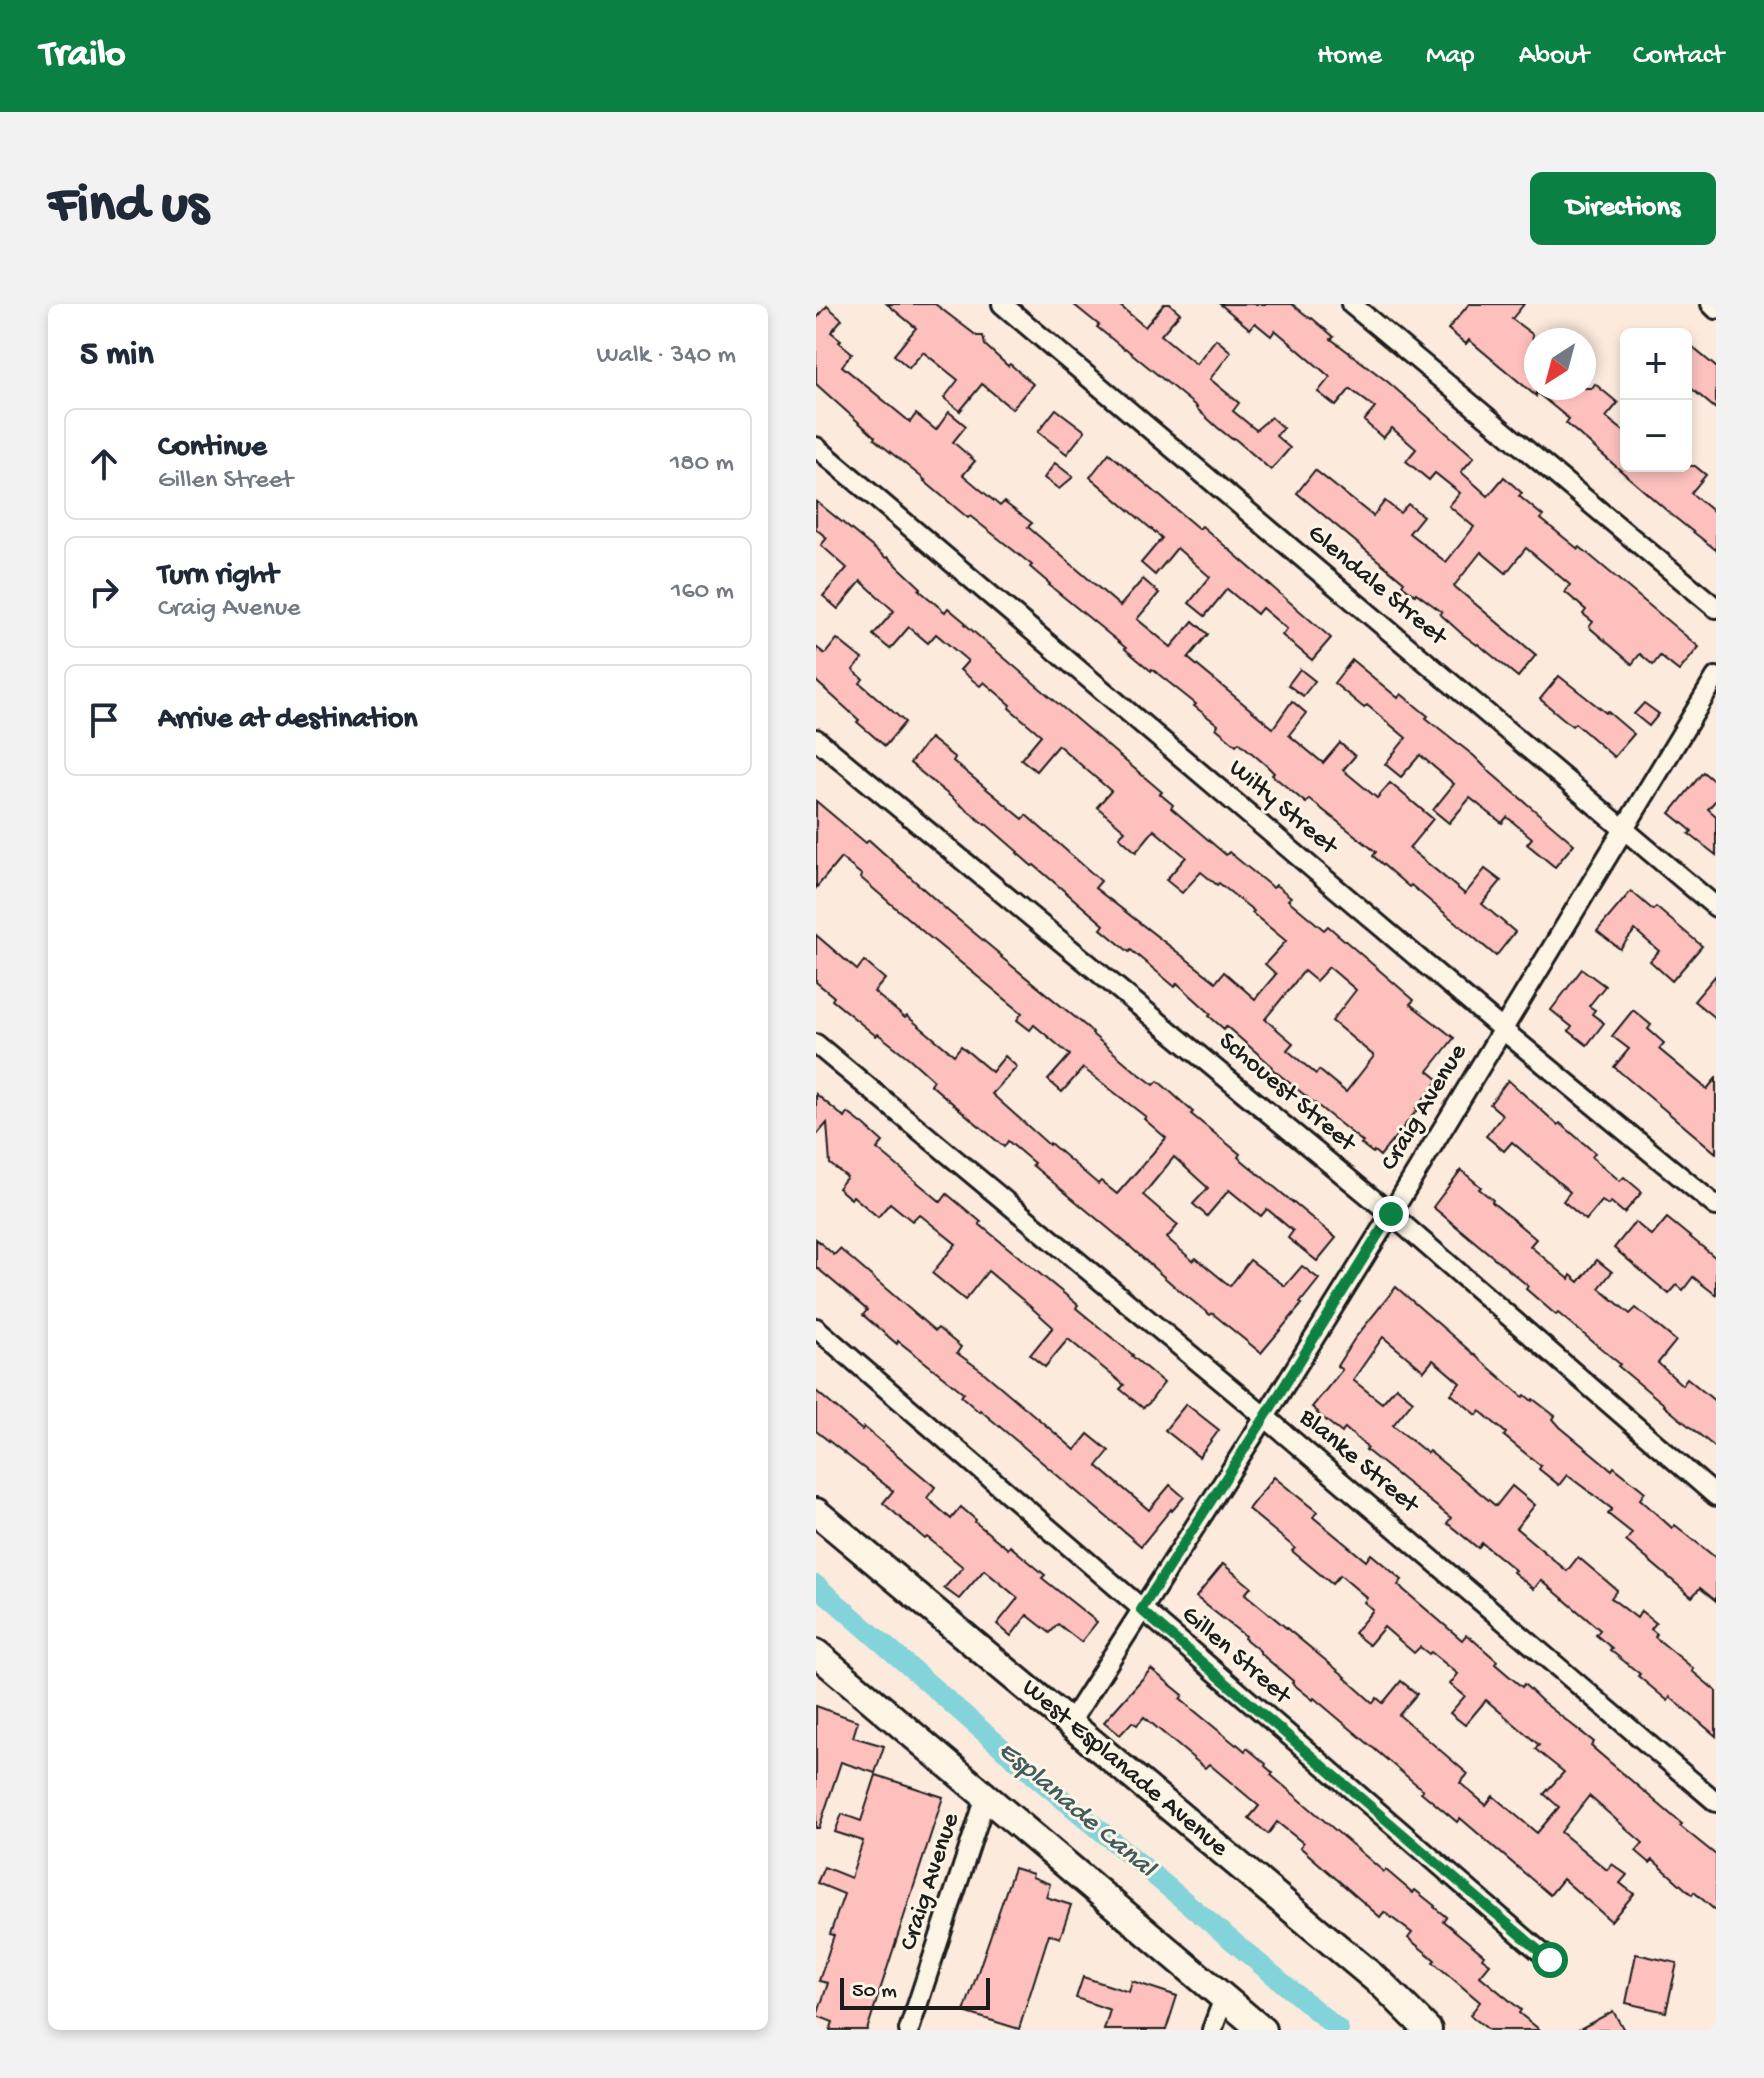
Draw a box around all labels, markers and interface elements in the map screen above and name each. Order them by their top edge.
text: Trailo [40,34,126,78]
text: Home [1317,40,1382,73]
text: Map [1426,40,1475,73]
text: About [1519,40,1589,73]
text: Contact [1633,40,1724,73]
button: Directions [1530,172,1716,245]
text: Find us [48,175,208,241]
north arrow [1524,328,1596,400]
map controls [1620,328,1692,472]
button: + [1620,328,1692,400]
text: 5 min [80,336,154,376]
text: Walk · 340 m [596,341,736,372]
button: − [1620,400,1692,472]
text: Continue [158,431,267,466]
icon: ahead [82,442,126,486]
text: 180 m [670,449,734,480]
text: Gillen Street [158,466,293,497]
street label: Glendale Street [1300,519,1454,655]
text: Turn right [158,559,278,594]
icon: right [82,570,126,614]
text: 160 m [671,577,734,608]
text: Craig Avenue [158,594,301,625]
icon: arrive [82,698,126,742]
text: Arrive at destination [158,703,418,738]
street label: Wilty Street [1221,754,1344,864]
street label: Schouest Street [1211,1027,1363,1161]
street label: Craig Avenue [1375,1038,1475,1177]
route end [1373,1196,1409,1232]
street label: Blanke Street [1291,1402,1426,1522]
street label: Gillen Street [1174,1600,1298,1713]
street label: West Esplanade Avenue [1014,1673,1234,1865]
water label: Esplanade Canal [991,1735,1163,1887]
street label: Craig Avenue [894,1809,968,1955]
route start [1532,1942,1568,1978]
scale bar [840,1974,990,2010]
text: 50 m [852,1979,897,2005]

